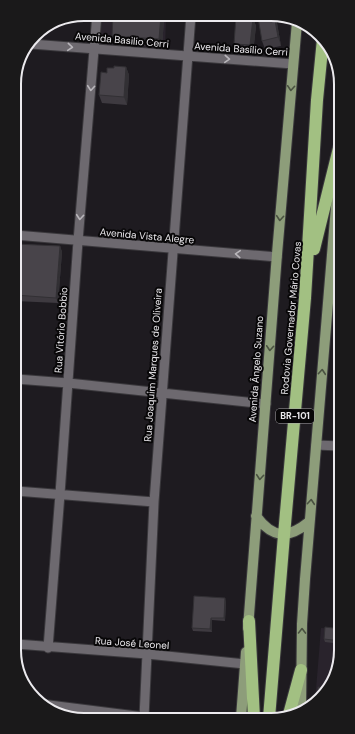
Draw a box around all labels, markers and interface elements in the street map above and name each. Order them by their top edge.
street label: Avenida Basilio Cerri [75,29,169,51]
street label: Avenida Basílio Cerri [194,39,288,59]
one-way arrow [67,42,73,51]
one-way arrow [224,55,230,64]
one-way arrow [87,85,96,91]
one-way arrow [287,85,296,91]
one-way arrow [75,214,84,220]
one-way arrow [276,215,285,221]
street label: Avenida Vista Alegre [99,225,195,247]
street label: Rodovia Governador Mário Covas [278,241,304,395]
one-way arrow [235,250,241,259]
street label: Rua Vitório Bobbio [52,287,70,373]
street label: Rua Joaquim Marques de Oliveira [141,288,165,442]
street label: Avenida Ângelo Suzano [246,315,266,423]
one-way arrow [265,345,274,351]
one-way arrow [318,369,327,375]
road number: BR-101 [276,409,314,423]
one-way arrow [255,474,264,480]
one-way arrow [307,499,316,505]
one-way arrow [298,628,306,634]
street label: Rua José Leonel [94,634,170,652]

